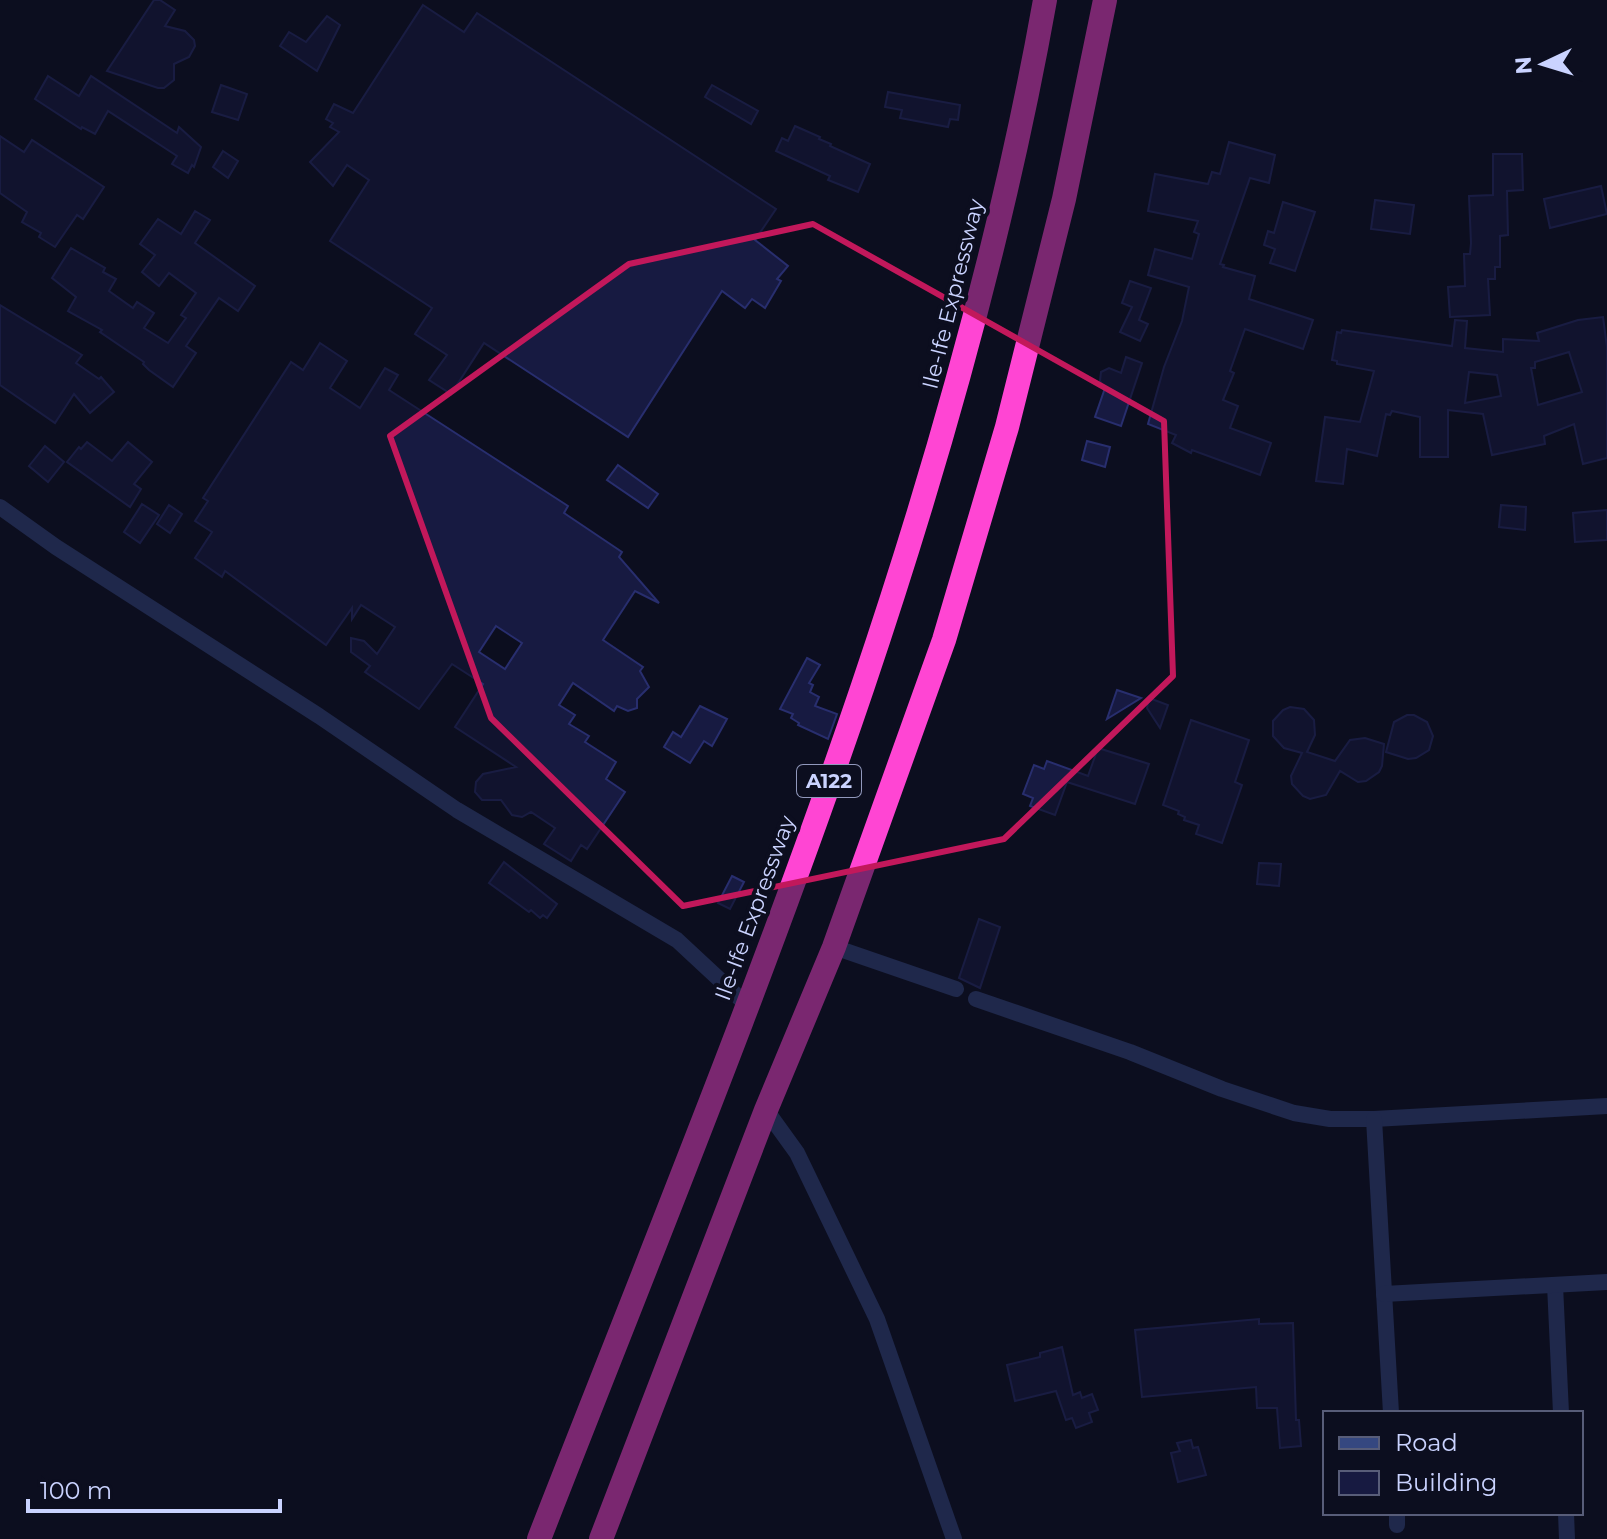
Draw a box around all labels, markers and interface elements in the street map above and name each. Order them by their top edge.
north arrow [1503,24,1583,104]
text: N [1509,56,1538,75]
street label: Ile-Ife Expressway [916,196,990,392]
road number: A122 [797,765,861,797]
street label: Ile-Ife Expressway [709,812,801,1004]
legend [1323,1411,1583,1515]
text: Road [1395,1428,1458,1457]
scale bar [28,1463,280,1513]
text: Building [1395,1468,1498,1497]
text: 100 m [40,1476,112,1505]

